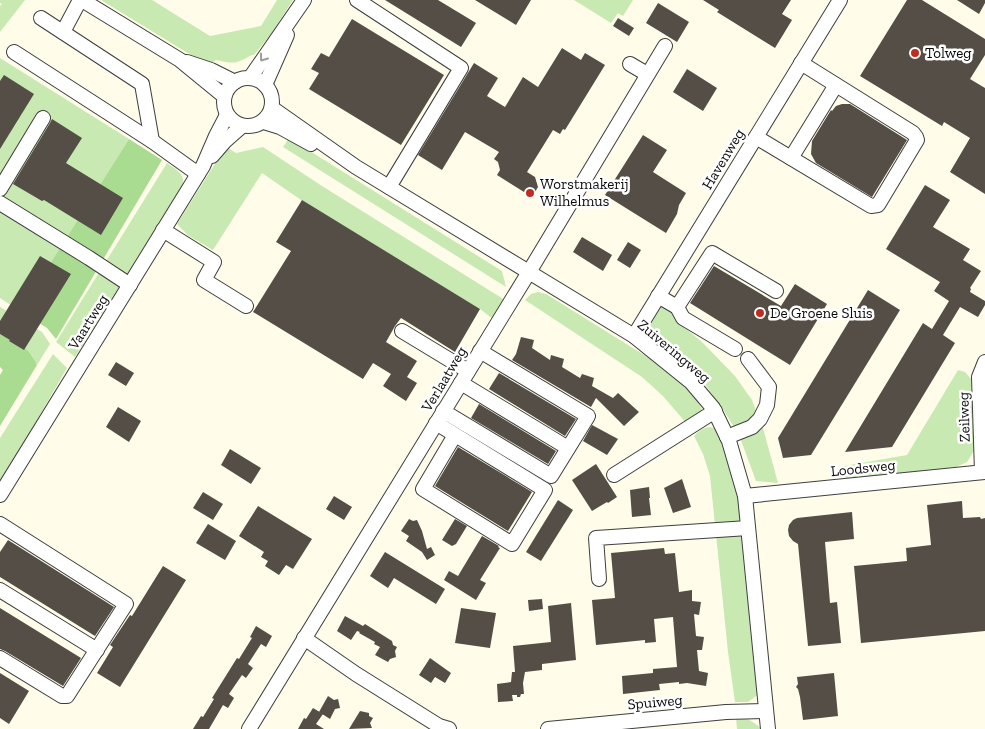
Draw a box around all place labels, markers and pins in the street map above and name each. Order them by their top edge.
place label: Tolweg [925,44,971,62]
marker: Tolweg [909,47,921,59]
place label: Worstmakerij Wilhelmus [540,175,629,210]
marker: Worstmakerij Wilhelmus [524,187,536,199]
place label: De Groene Sluis [770,304,873,322]
marker: De Groene Sluis [754,307,766,319]

